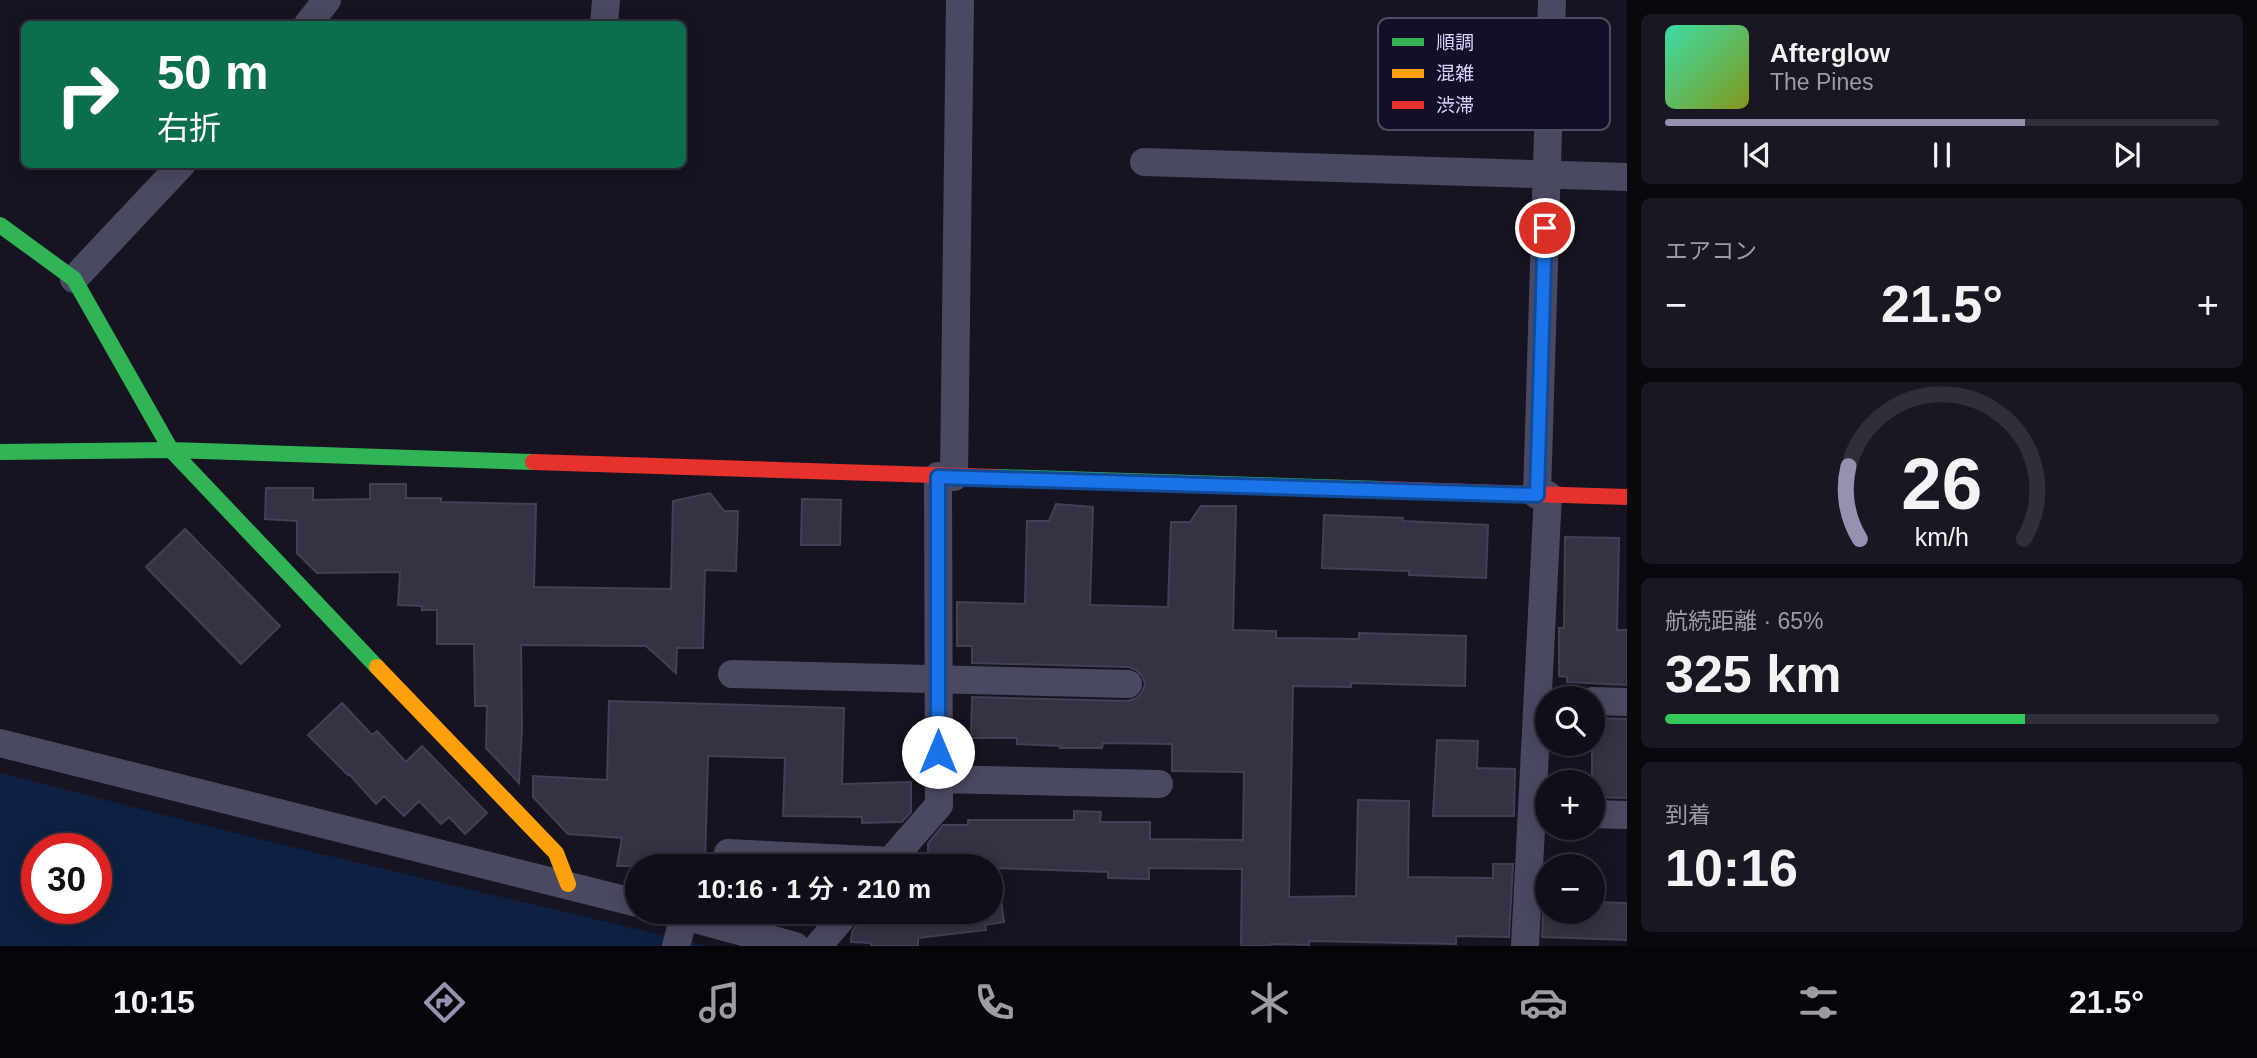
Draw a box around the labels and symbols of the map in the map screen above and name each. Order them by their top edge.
legend [1378,18,1610,130]
text: 順調 [1436,32,1474,53]
text: 混雑 [1436,63,1474,84]
text: 渋滞 [1436,95,1474,116]
pin [1515,198,1575,258]
position arrow [901,715,975,789]
speed limit sign: 30 [21,833,112,924]

